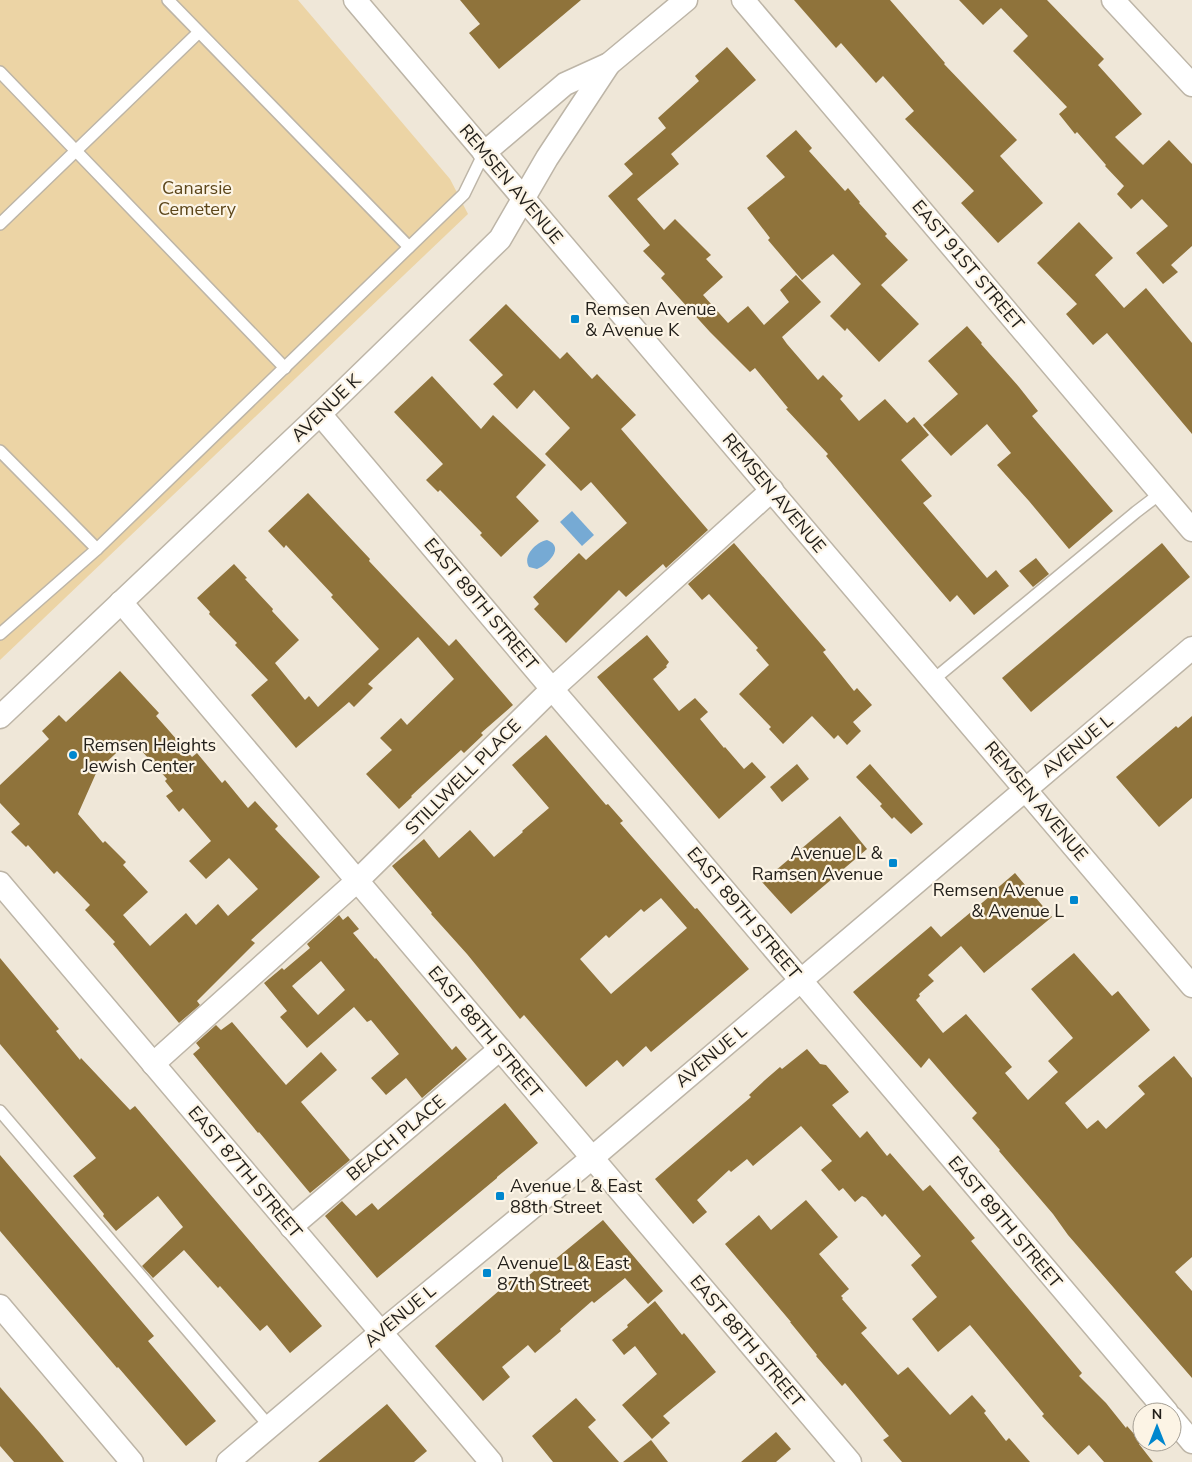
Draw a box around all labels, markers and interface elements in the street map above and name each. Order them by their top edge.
street label: REMSEN AVENUE [454,119,568,249]
park label: Canarsie Cemetery [158,176,237,221]
street label: EAST 91ST STREET [907,195,1030,335]
place label: Remsen Avenue & Avenue K [585,297,716,342]
marker: Remsen Avenue & Avenue K [569,313,581,325]
street label: AVENUE K [286,368,366,447]
street label: REMSEN AVENUE [717,428,831,558]
street label: EAST 89TH STREET [419,533,543,675]
street label: AVENUE L [1036,709,1118,783]
street label: STILLWELL PLACE [400,714,526,840]
place label: Remsen Heights Jewish Center [82,733,216,778]
street label: REMSEN AVENUE [979,736,1093,866]
marker: Remsen Heights Jewish Center [67,749,79,761]
place label: Avenue L & Ramsen Avenue [752,841,884,886]
street label: EAST 89TH STREET [682,842,806,984]
marker: Avenue L & Ramsen Avenue [887,857,899,869]
place label: Remsen Avenue & Avenue L [933,878,1064,923]
marker: Remsen Avenue & Avenue L [1068,894,1080,906]
street label: EAST 88TH STREET [423,961,547,1103]
street label: AVENUE L [670,1019,752,1093]
street label: BEACH PLACE [342,1090,450,1186]
street label: EAST 87TH STREET [183,1101,307,1243]
street label: EAST 89TH STREET [943,1151,1067,1293]
place label: Avenue L & East 88th Street [510,1174,643,1219]
marker: Avenue L & East 88th Street [494,1190,506,1202]
place label: Avenue L & East 87th Street [497,1251,630,1296]
marker: Avenue L & East 87th Street [481,1267,493,1279]
street label: EAST 88TH STREET [685,1270,809,1412]
street label: AVENUE L [359,1279,441,1353]
north arrow [1132,1402,1182,1452]
text: N [1152,1405,1162,1424]

